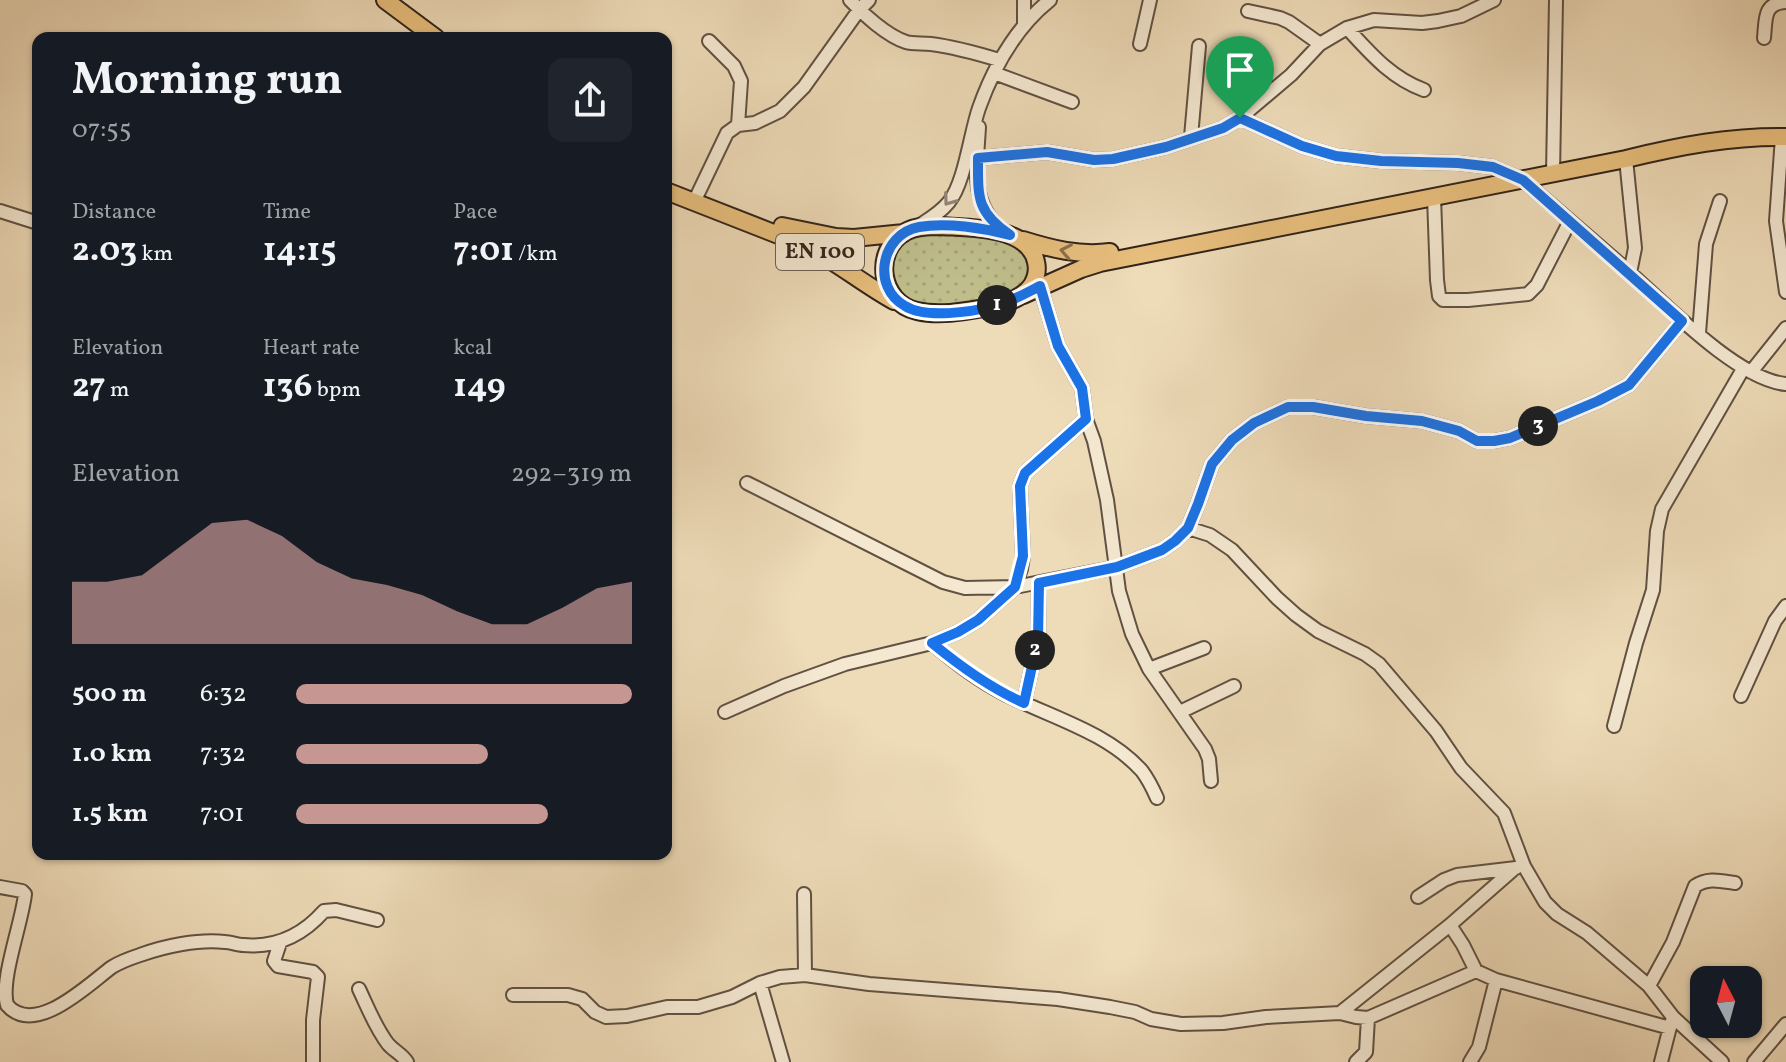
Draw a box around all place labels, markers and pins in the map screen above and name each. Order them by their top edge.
pin [1206,36,1274,118]
pin: 1 [977,285,1017,325]
pin: 3 [1518,406,1558,446]
pin: 2 [1015,630,1055,670]

